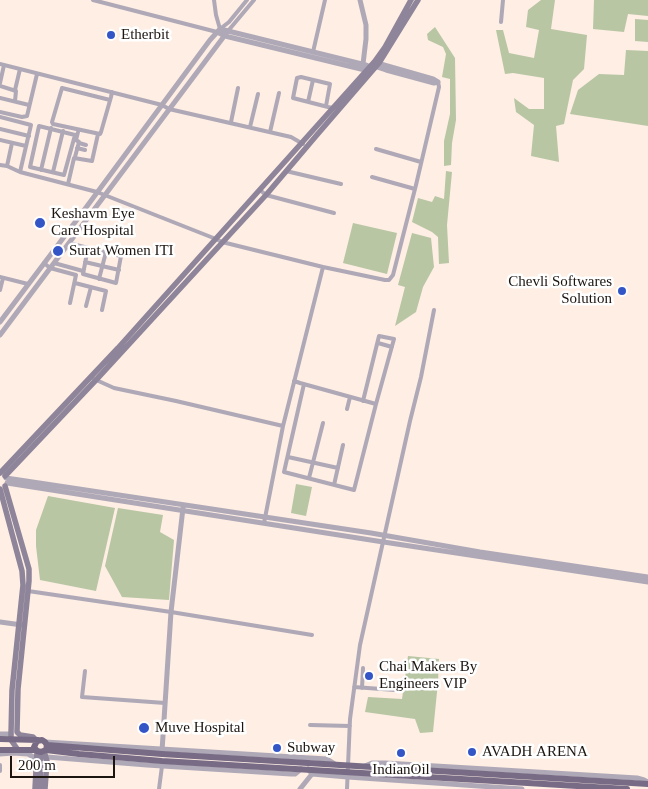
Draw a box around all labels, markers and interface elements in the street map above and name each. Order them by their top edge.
place label: Etherbit [121,26,177,44]
marker: Etherbit [105,29,117,41]
place label: Keshavm Eye Care Hospital [51,205,145,240]
marker: Keshavm Eye Care Hospital [33,216,47,230]
place label: Surat Women ITI [69,242,187,260]
marker: Surat Women ITI [51,244,65,258]
place label: Chevli Softwares Solution [496,273,612,308]
marker: Chevli Softwares Solution [616,285,628,297]
place label: Chai Makers By Engineers VIP [379,658,487,693]
marker: Chai Makers By Engineers VIP [363,670,375,682]
place label: Muve Hospital [155,719,256,737]
marker: Muve Hospital [137,721,151,735]
place label: Subway [287,739,341,757]
marker: Subway [271,742,283,754]
place label: AVADH ARENA [482,743,583,761]
scale bar [12,746,118,778]
marker: AVADH ARENA [466,746,478,758]
marker: IndianOil [395,747,407,759]
text: 200 m [18,757,56,773]
place label: IndianOil [369,761,433,779]

